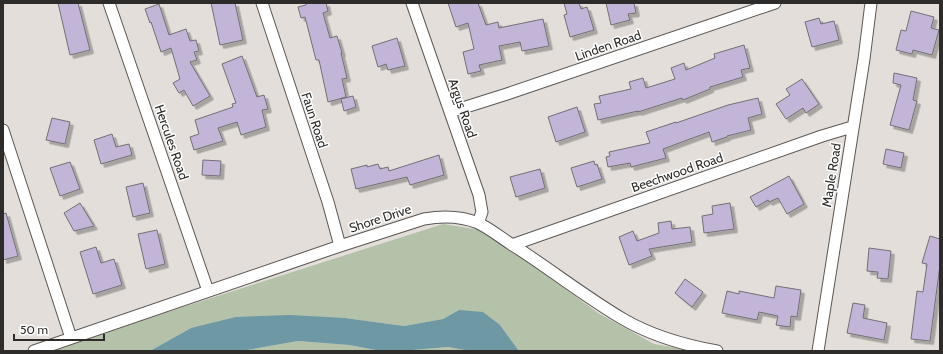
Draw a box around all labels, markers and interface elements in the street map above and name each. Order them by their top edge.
street label: Linden Road [573,26,643,64]
street label: Argus Road [445,76,481,140]
street label: Faun Road [299,90,331,150]
street label: Hercules Road [152,102,192,182]
street label: Maple Road [818,142,844,208]
street label: Beechwood Road [629,149,725,195]
street label: Shore Drive [347,200,413,236]
scale bar [14,316,104,342]
text: 50 m [20,322,48,337]

